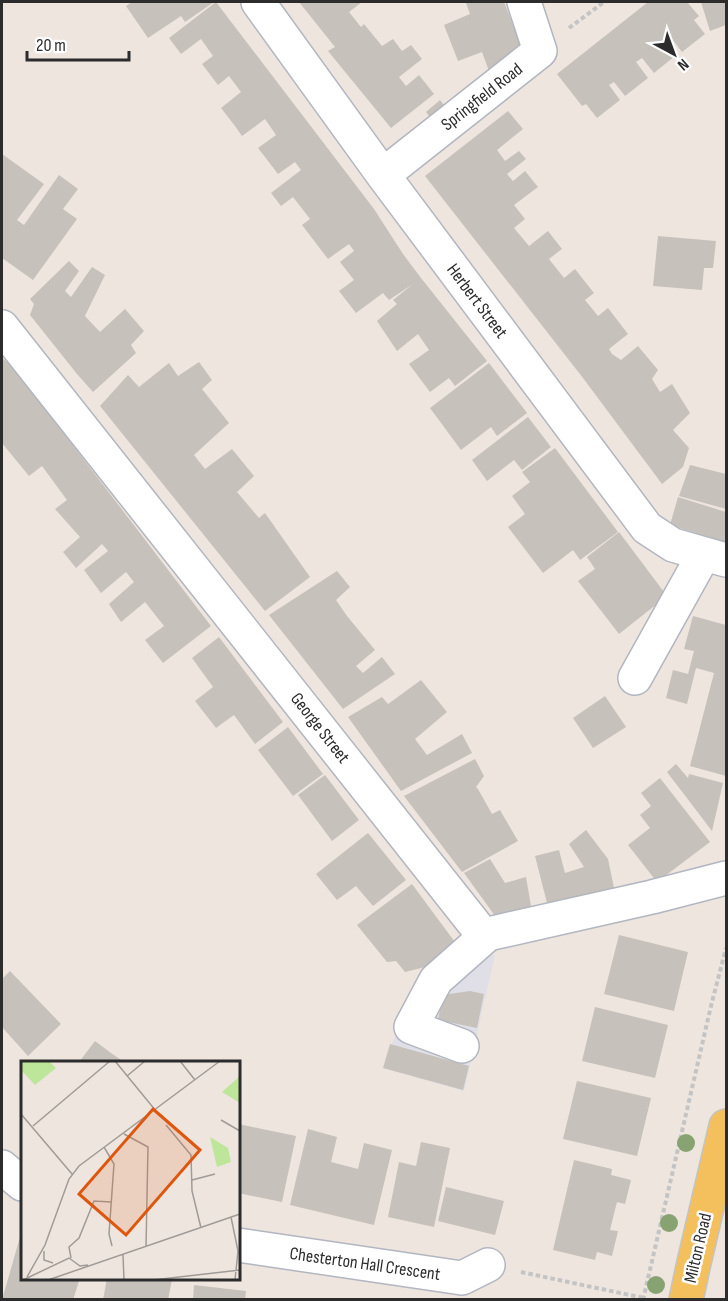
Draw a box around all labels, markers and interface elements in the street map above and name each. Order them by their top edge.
scale bar [27,24,129,62]
north arrow [644,24,704,84]
text: 20 m [36,35,66,56]
text: N [673,54,692,74]
street label: Springfield Road [437,59,527,135]
street label: Herbert Street [442,260,512,343]
street label: George Street [286,689,354,768]
inset map [21,1061,240,1280]
street label: Milton Road [680,1211,716,1285]
street label: Chesterton Hall Crescent [288,1243,442,1285]

